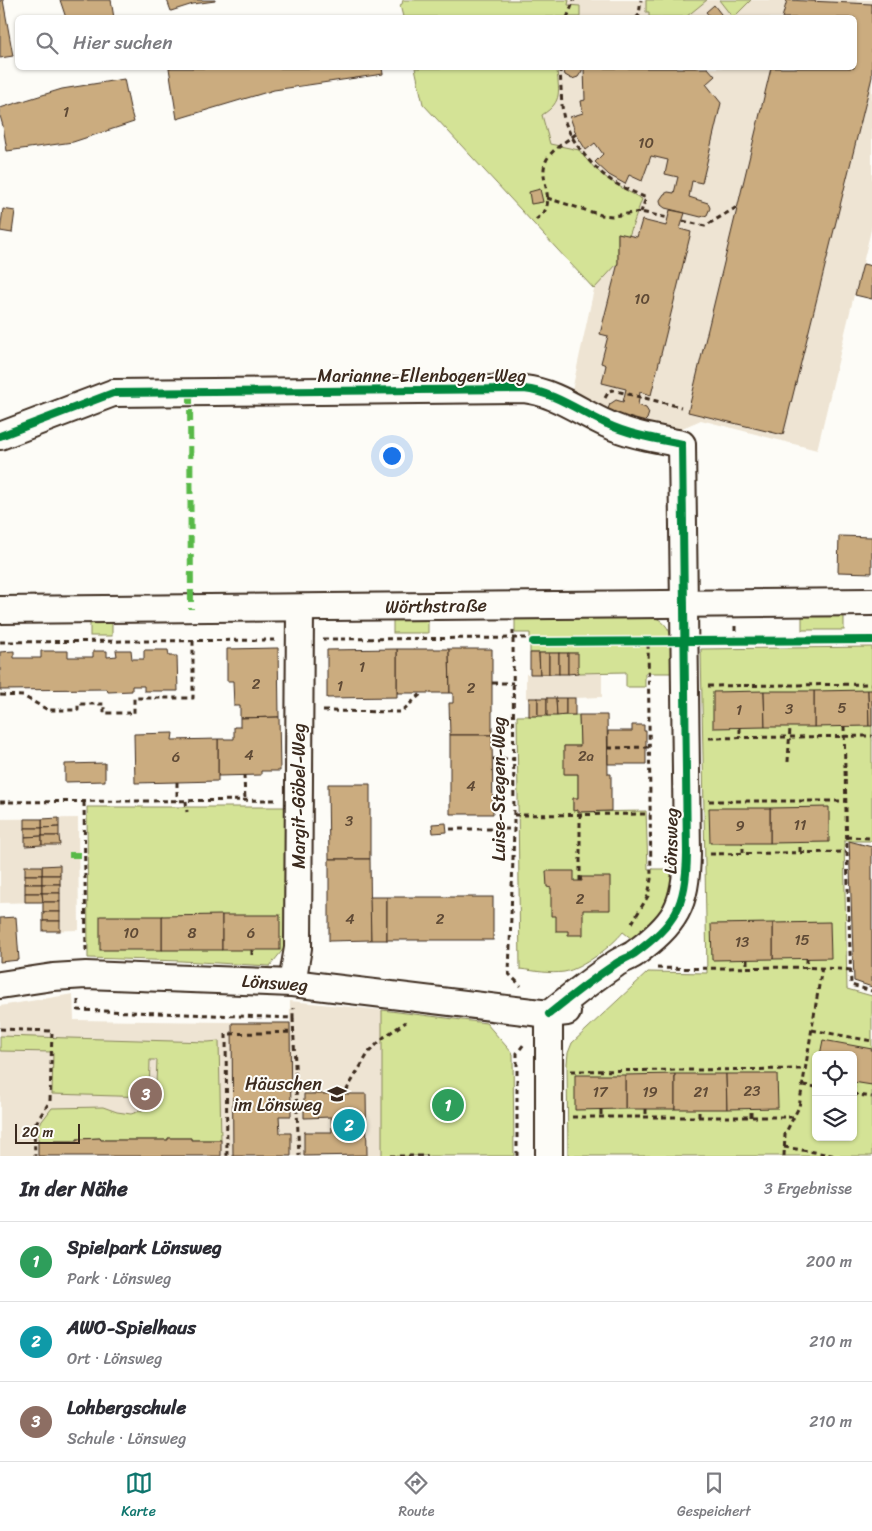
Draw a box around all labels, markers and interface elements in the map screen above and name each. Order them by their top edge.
search box [15,15,857,70]
text: Hier suchen [73,26,173,59]
icon: search [33,29,61,57]
house number: 1 [63,99,69,125]
house number: 10 [638,130,654,156]
house number: 10 [634,286,650,312]
street label: Marianne-Ellenbogen-Weg [318,360,526,392]
your location [379,443,405,469]
street label: Wörthstraße [385,589,487,623]
house number: 1 [359,654,365,680]
house number: 2 [252,671,261,697]
house number: 1 [337,673,343,699]
house number: 2 [467,675,476,701]
house number: 5 [837,695,847,721]
house number: 3 [785,696,793,722]
house number: 1 [736,697,742,723]
street label: Luise-Stegen-Weg [483,717,515,861]
street label: Margit-Göbel-Weg [283,723,315,869]
house number: 4 [244,742,254,768]
house number: 2a [578,743,595,769]
house number: 6 [172,744,180,770]
house number: 4 [466,773,476,799]
house number: 3 [345,808,353,834]
street label: Lönsweg [654,808,688,874]
house number: 11 [794,812,806,838]
house number: 9 [735,813,745,839]
house number: 2 [576,886,585,912]
house number: 4 [345,906,355,932]
house number: 2 [436,906,445,932]
house number: 10 [123,920,139,946]
house number: 8 [187,920,197,946]
house number: 6 [247,920,255,946]
house number: 15 [794,927,810,953]
house number: 13 [735,929,749,955]
street label: Lönsweg [241,965,309,1001]
map controls [812,1051,857,1141]
button: locate [812,1051,857,1096]
place label: Häuschen im Lönsweg [233,1068,322,1121]
pin: 3 [130,1075,162,1113]
house number: 23 [744,1078,760,1104]
house number: 17 [592,1079,609,1105]
house number: 19 [642,1079,658,1105]
house number: 21 [693,1079,709,1105]
school or university icon: Häuschen im Lönsweg [326,1083,348,1105]
pin: 1 [432,1086,464,1124]
button: layers [812,1096,857,1141]
pin: 2 [333,1106,365,1144]
text: 20 m [22,1120,53,1145]
scale bar [15,1121,80,1144]
text: In der Nähe [20,1170,128,1208]
text: 3 Ergebnisse [764,1174,852,1203]
text: Spielpark Lönsweg [67,1231,222,1264]
text: 1 [33,1247,39,1276]
text: 200 m [806,1247,852,1276]
text: Park · Lönsweg [67,1264,171,1293]
text: AWO-Spielhaus [67,1311,196,1344]
text: 2 [31,1327,41,1356]
text: 210 m [809,1327,852,1356]
text: Ort · Lönsweg [67,1344,162,1373]
text: Lohbergschule [67,1391,186,1424]
text: 3 [32,1407,40,1436]
text: 210 m [809,1407,852,1436]
text: Schule · Lönsweg [67,1424,186,1453]
tab: Karte [121,1469,156,1524]
tab: Route [398,1469,434,1524]
tab: Gespeichert [677,1469,751,1524]

